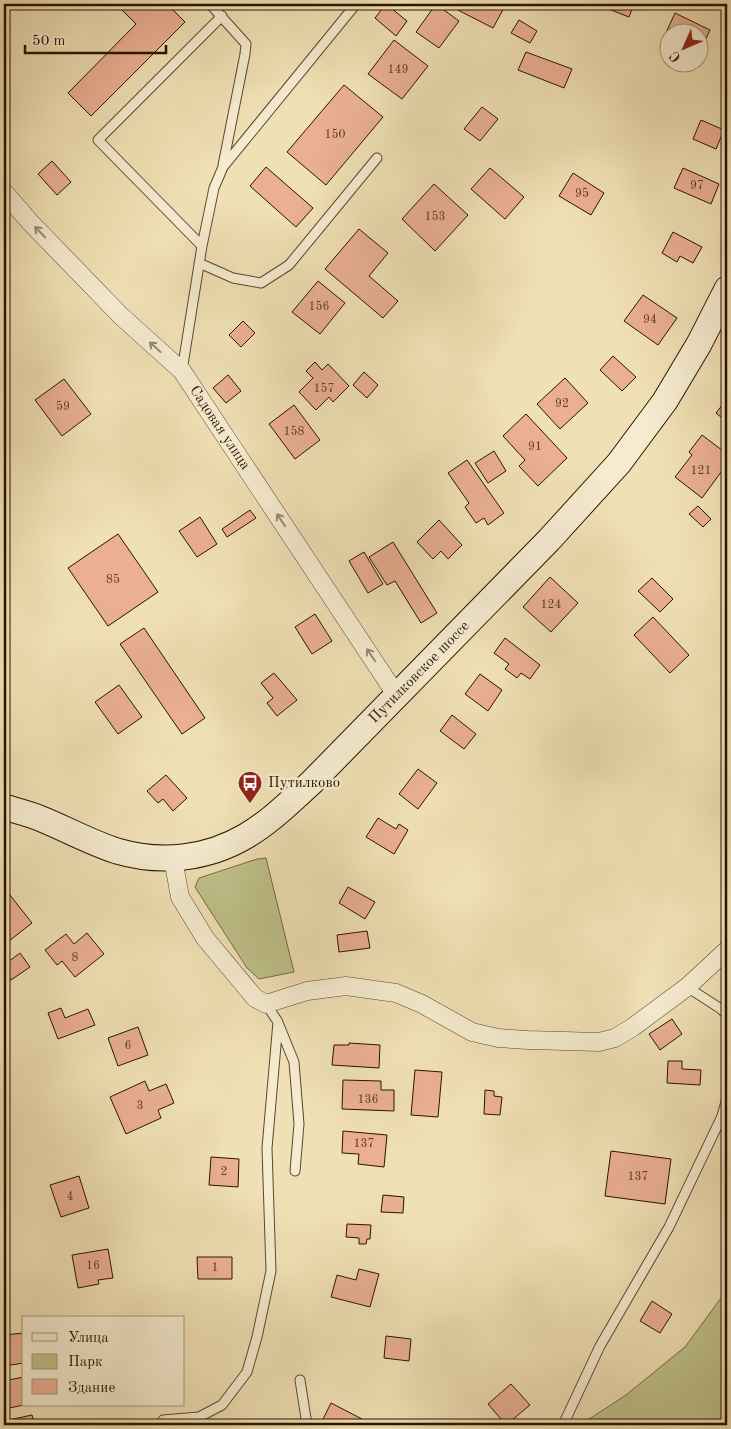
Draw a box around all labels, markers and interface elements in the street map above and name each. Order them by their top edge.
scale bar [25,22,166,54]
north arrow [658,22,708,72]
text: 50 m [32,34,66,49]
text: С [667,48,684,65]
house number: 149 [388,64,408,76]
house number: 150 [325,128,345,141]
house number: 97 [690,180,704,192]
house number: 95 [575,187,589,200]
house number: 153 [425,210,445,223]
one-way arrow [34,226,46,238]
house number: 156 [309,300,329,313]
house number: 94 [643,314,657,326]
one-way arrow [149,341,162,353]
house number: 157 [314,382,334,395]
street label: Садовая улица [187,383,253,473]
house number: 92 [555,398,569,410]
house number: 59 [56,400,70,413]
house number: 158 [284,425,304,438]
house number: 91 [528,441,542,453]
house number: 121 [691,465,711,477]
one-way arrow [276,513,286,527]
house number: 85 [106,573,120,586]
house number: 124 [541,599,561,611]
street label: Путилковское шоссе [366,618,473,726]
one-way arrow [365,649,375,663]
bus stop icon: Путилково [237,770,263,804]
place label: Путилково [268,776,340,791]
house number: 8 [72,952,79,964]
house number: 6 [125,1040,132,1052]
house number: 136 [358,1094,378,1106]
house number: 3 [137,1100,143,1112]
house number: 137 [354,1138,374,1150]
house number: 2 [221,1166,227,1178]
house number: 137 [628,1171,648,1183]
house number: 4 [67,1191,74,1203]
house number: 16 [86,1260,100,1272]
house number: 1 [212,1262,218,1274]
legend [22,1316,185,1406]
text: Улица [68,1331,109,1346]
text: Парк [68,1355,103,1370]
text: Здание [68,1381,115,1396]

